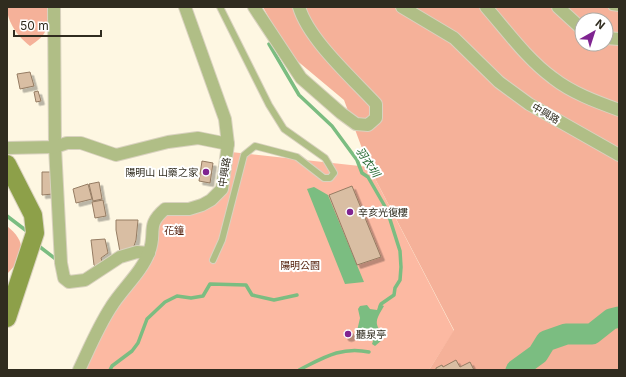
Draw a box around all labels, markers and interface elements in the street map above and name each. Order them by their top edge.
scale bar [14,12,101,38]
north arrow [574,12,614,52]
text: N [593,16,608,32]
text: 50 m [20,18,49,33]
street label: 中興路 [530,100,562,126]
water label: 羽衣圳 [353,144,384,181]
street label: 中興路 [216,156,232,188]
place label: 陽明山 山藥之家 [125,166,199,178]
marker: 陽明山 山藥之家 [201,167,211,177]
place label: 辛亥光復樓 [358,206,408,218]
marker: 辛亥光復樓 [345,207,355,217]
park label: 花鐘 [164,224,184,236]
park label: 陽明公園 [280,259,320,271]
place label: 聽泉亭 [356,328,386,340]
marker: 聽泉亭 [343,329,353,339]

